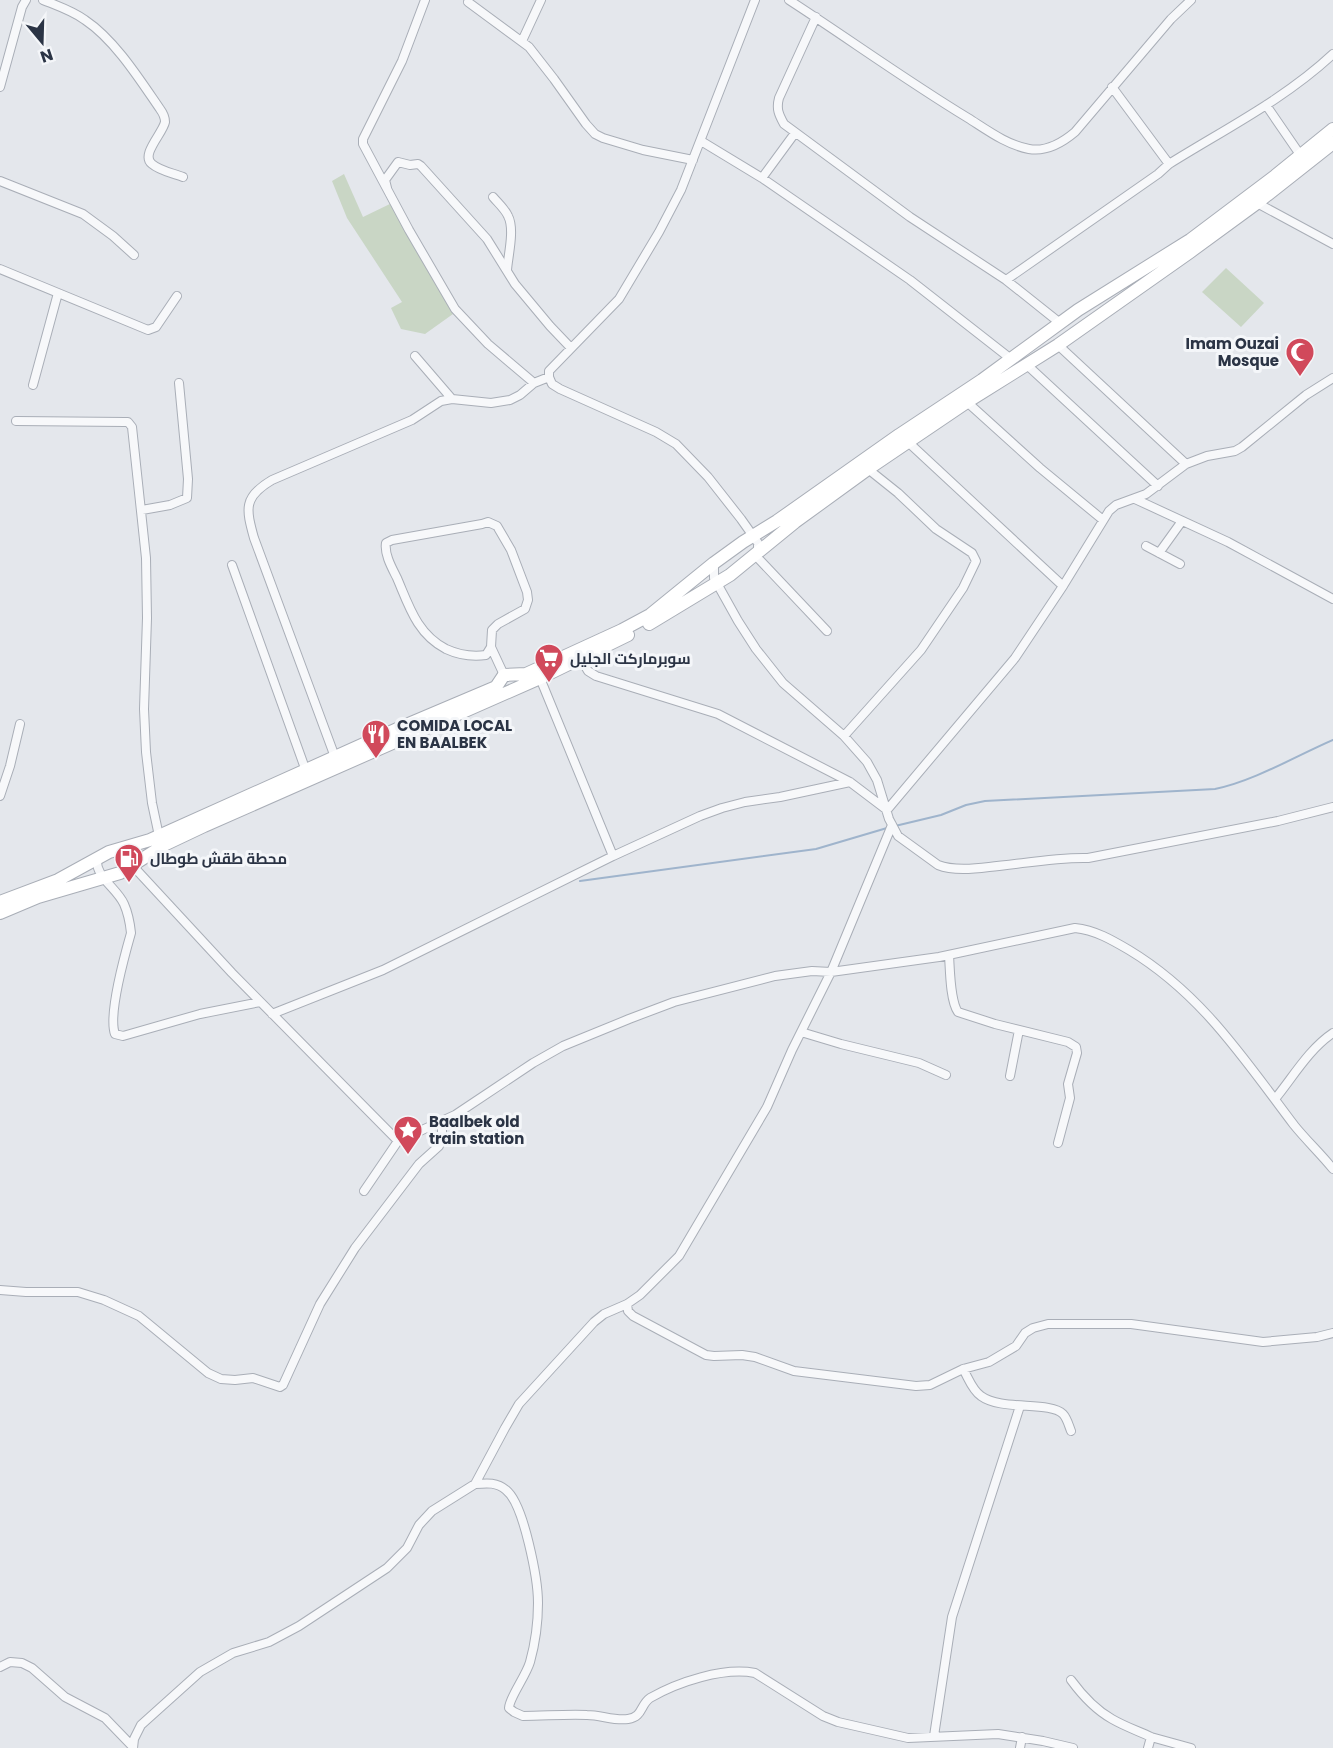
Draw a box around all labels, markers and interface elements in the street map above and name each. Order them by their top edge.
north arrow [12,12,72,72]
text: N [37,43,56,69]
place label: Imam Ouzai Mosque [1185,333,1279,371]
mosque icon: Imam Ouzai Mosque [1284,336,1316,378]
supermarket icon: سوبرماركت الجليل [533,642,565,684]
place label: سوبرماركت الجليل [570,648,691,669]
place label: COMIDA LOCAL EN BAALBEK [397,715,512,753]
restaurant icon: COMIDA LOCAL EN BAALBEK [360,718,392,760]
fuel station icon: محطة طقش طوطال [113,842,145,884]
place label: محطة طقش طوطال [150,848,287,869]
place label: Baalbek old train station [429,1111,524,1149]
place icon: Baalbek old train station [392,1114,424,1156]

